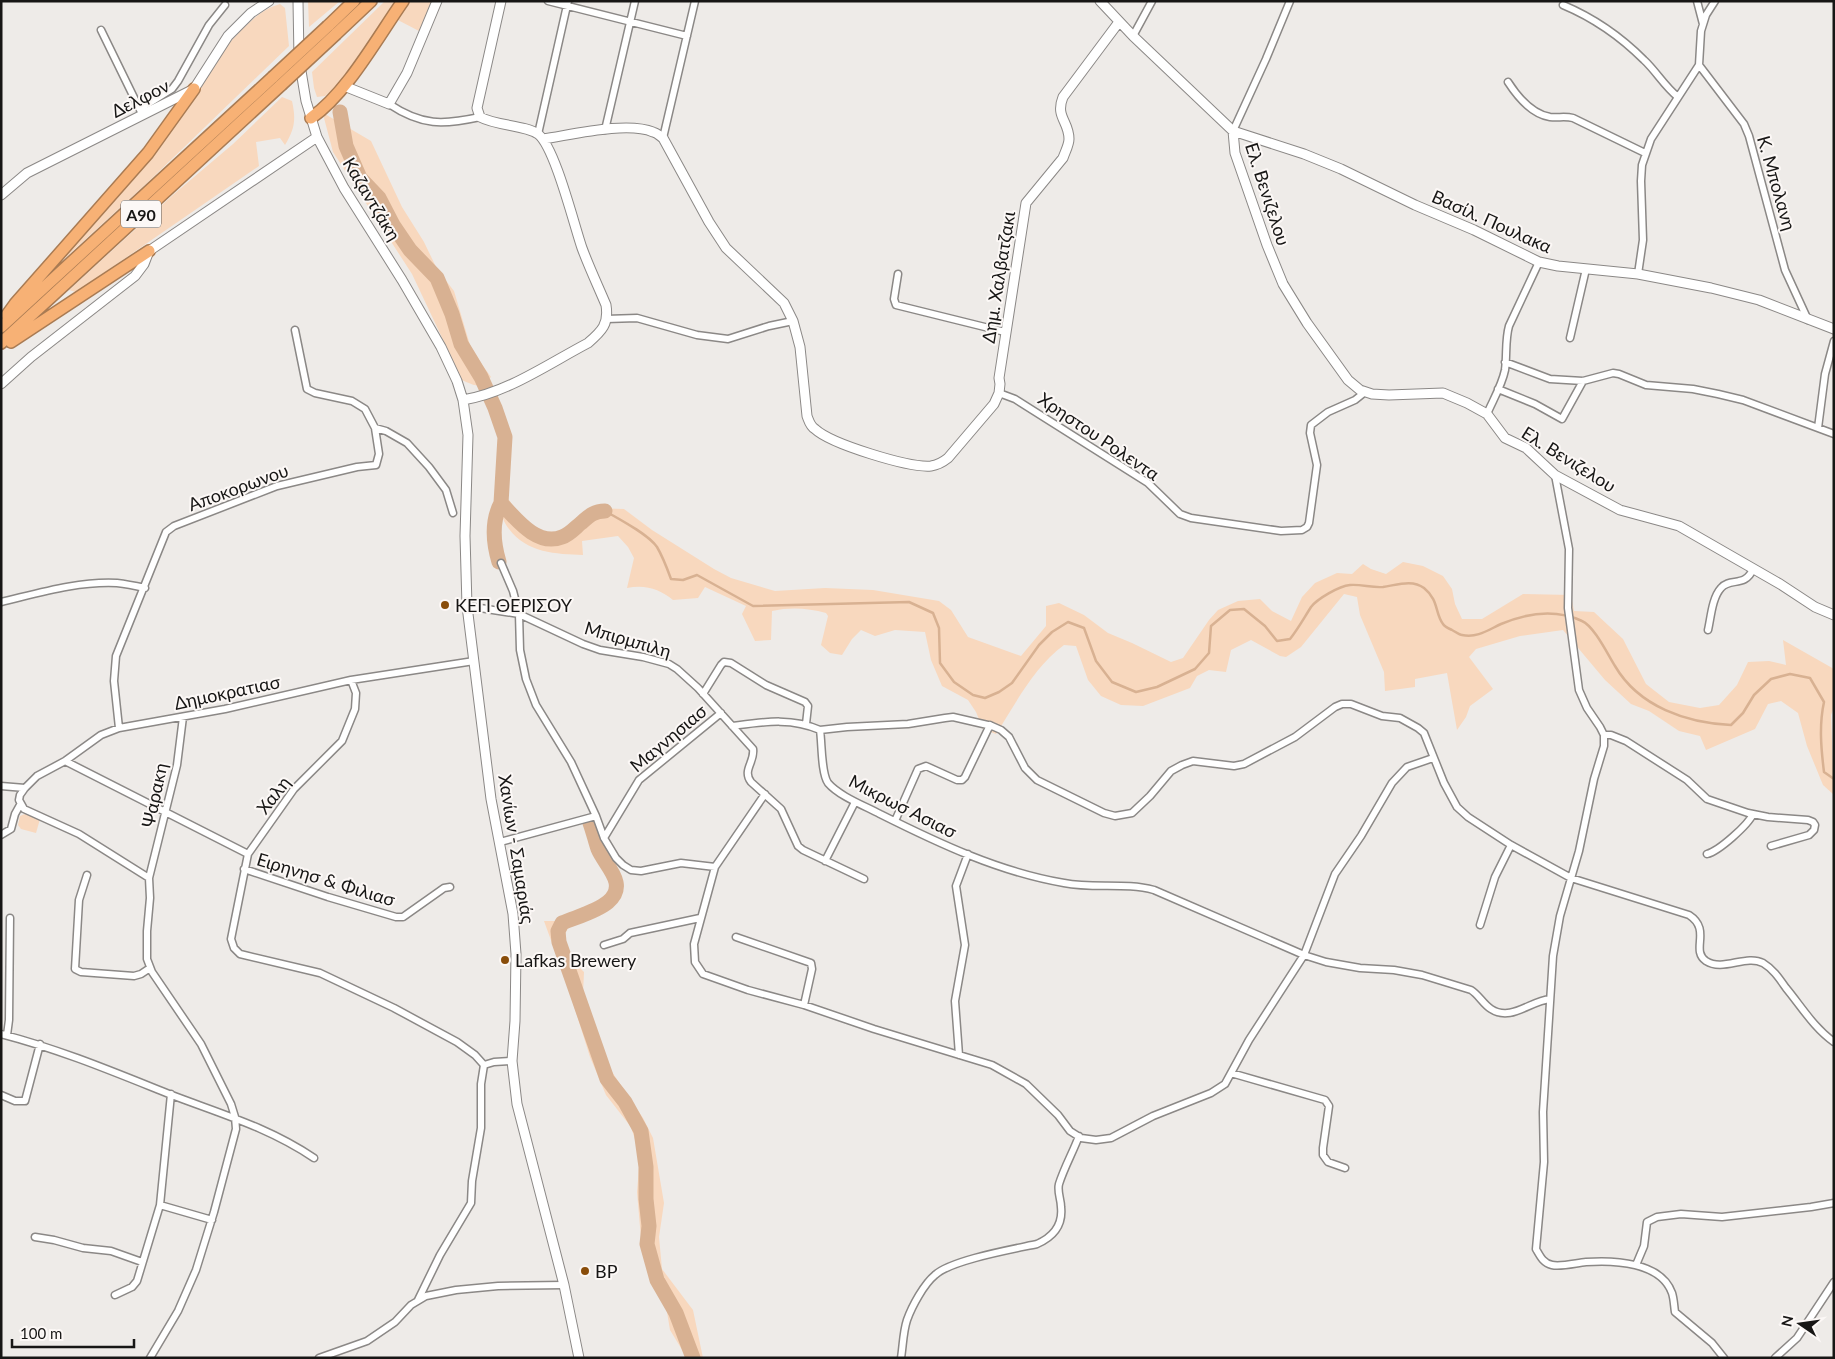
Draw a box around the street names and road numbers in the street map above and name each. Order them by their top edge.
street label: Δελφον [107,74,173,122]
street label: Κ. Μπολανη [1753,133,1801,233]
street label: Ελ. Βενιζελου [1241,140,1295,248]
street label: Καζαντζάκη [339,153,405,245]
street label: Βασίλ. Πουλακα [1429,185,1556,257]
road number: Α90 [121,200,161,228]
street label: Δημ. Χαλβατζακι [977,209,1019,345]
street label: Χρηστου Ρολεντα [1034,387,1164,485]
street label: Ελ. Βενιζελου [1518,421,1620,497]
street label: Αποκορωνου [185,459,291,515]
street label: Μπιρμπιλη [582,616,674,662]
street label: Δημοκρατιασ [172,670,282,714]
street label: Μαγνησιασ [625,699,711,776]
street label: Ψαρακη [136,761,172,829]
street label: Μικρωσ Ασιασ [845,769,961,843]
street label: Χαλη [251,772,295,818]
street label: Χανίων - Σαμαριάς [494,773,540,926]
street label: Ειρηνησ & Φιλιασ [254,848,398,911]

